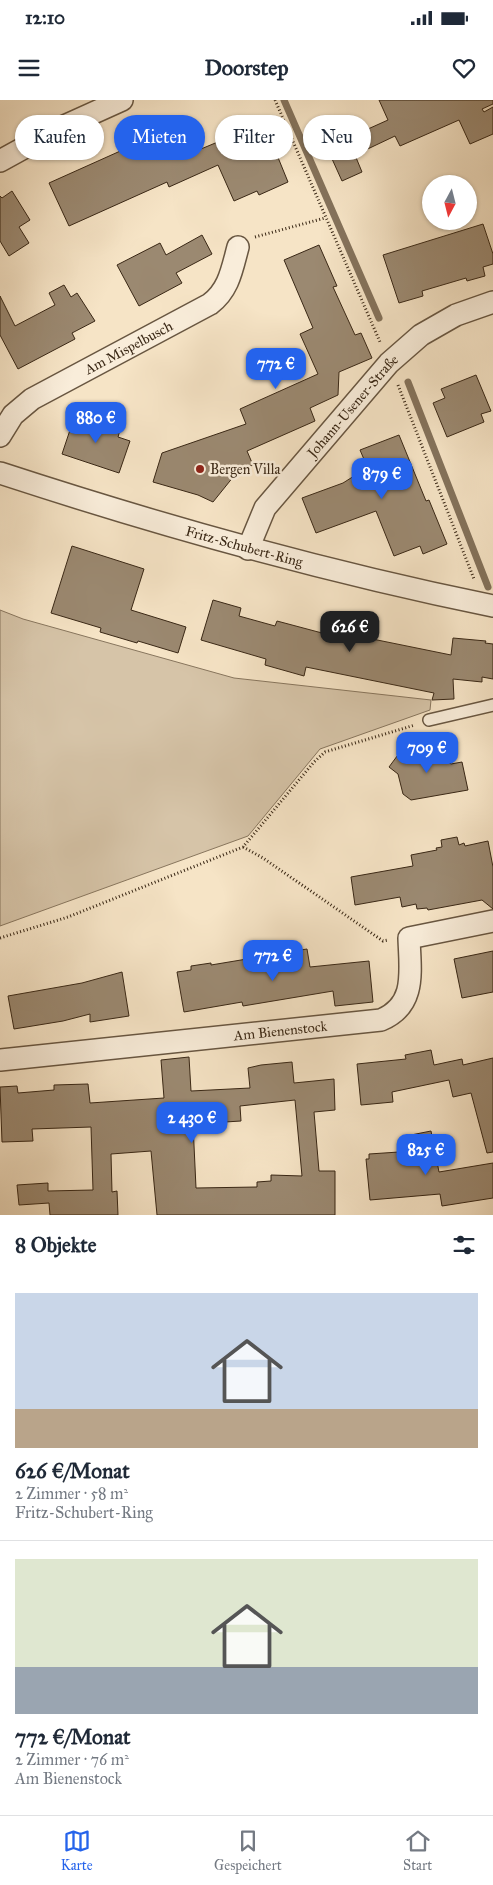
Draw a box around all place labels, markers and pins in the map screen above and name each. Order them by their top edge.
pin: 772 € [241,348,311,390]
pin: 880 € [61,402,131,444]
pin: 879 € [347,458,417,500]
place label: Bergen Villa [210,461,280,478]
marker: Bergen Villa [194,463,206,475]
pin: 626 € [315,610,385,653]
pin: 709 € [392,732,462,774]
pin: 772 € [238,940,308,982]
pin: 2 430 € [146,1102,238,1144]
pin: 825 € [391,1134,461,1176]

